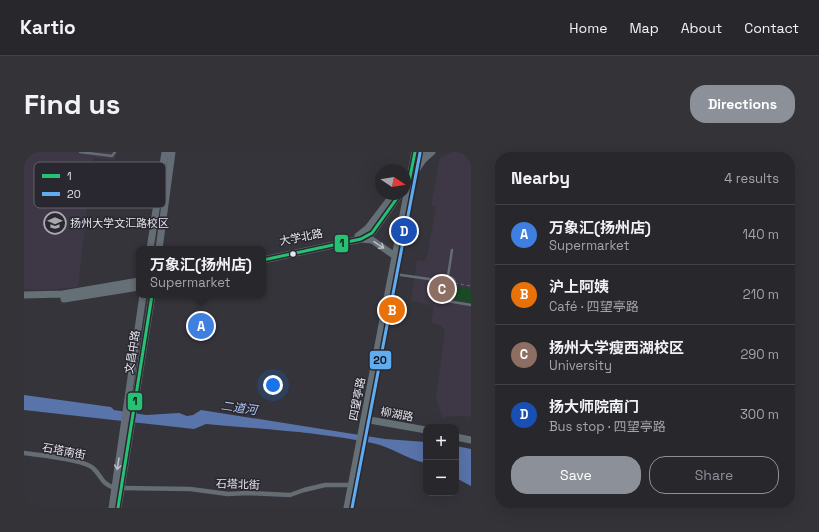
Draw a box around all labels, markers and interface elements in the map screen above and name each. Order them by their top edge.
text: Kartio [20,15,76,40]
text: Home [569,19,607,37]
text: Map [629,19,659,37]
text: About [681,19,722,37]
text: Contact [744,19,799,37]
button: Directions [690,85,795,123]
text: Find us [24,86,121,122]
legend [34,162,166,208]
north arrow [375,164,411,200]
text: Nearby [511,167,570,189]
text: 1 [67,169,72,183]
text: 4 results [724,170,779,187]
text: 20 [67,187,81,201]
school or university icon: 扬州大学文汇路校区 [42,210,68,236]
place label: 扬州大学文汇路校区 [70,216,169,230]
pin: D [391,216,417,246]
text: 万象汇(扬州店) [549,218,651,237]
street label: 大学北路 [278,226,324,248]
text: A [520,226,528,243]
text: 140 m [743,226,779,243]
line badge: 1 [334,234,349,253]
text: 1 [340,236,345,250]
text: Supermarket [549,237,630,254]
one-way arrow [373,241,384,249]
popup [136,246,266,298]
unlabelled marker [288,249,298,259]
text: 万象汇(扬州店) [150,255,252,274]
text: Supermarket [150,274,231,291]
pin: C [429,274,455,304]
text: 沪上阿姨 [549,277,609,296]
text: B [520,286,528,303]
text: 210 m [743,286,779,303]
pin: B [379,295,405,325]
text: Café · 四望亭路 [549,298,639,315]
pin: A [188,311,214,341]
street label: 文昌中路 [122,329,142,375]
text: 扬州大学瘦西湖校区 [549,338,684,357]
text: C [520,346,528,363]
text: 290 m [740,346,779,363]
line badge: 20 [369,350,392,370]
text: 20 [373,353,387,367]
text: University [549,357,612,374]
your location [263,375,283,395]
street label: 四望亭路 [346,376,368,422]
line badge: 1 [127,392,143,411]
text: 1 [133,394,138,408]
text: 扬大师院南门 [549,397,639,416]
water label: 二道河 [220,398,260,419]
street label: 柳湖路 [380,404,414,424]
text: D [520,406,528,423]
text: 300 m [740,406,779,423]
text: Bus stop · 四望亭路 [549,418,666,435]
map controls [423,424,459,496]
button: + [423,424,459,460]
street label: 石塔南街 [41,440,87,462]
button: Save [511,456,641,494]
button: Share [649,456,779,494]
one-way arrow [114,457,122,470]
button: − [423,460,459,496]
street label: 石塔北街 [216,476,260,492]

